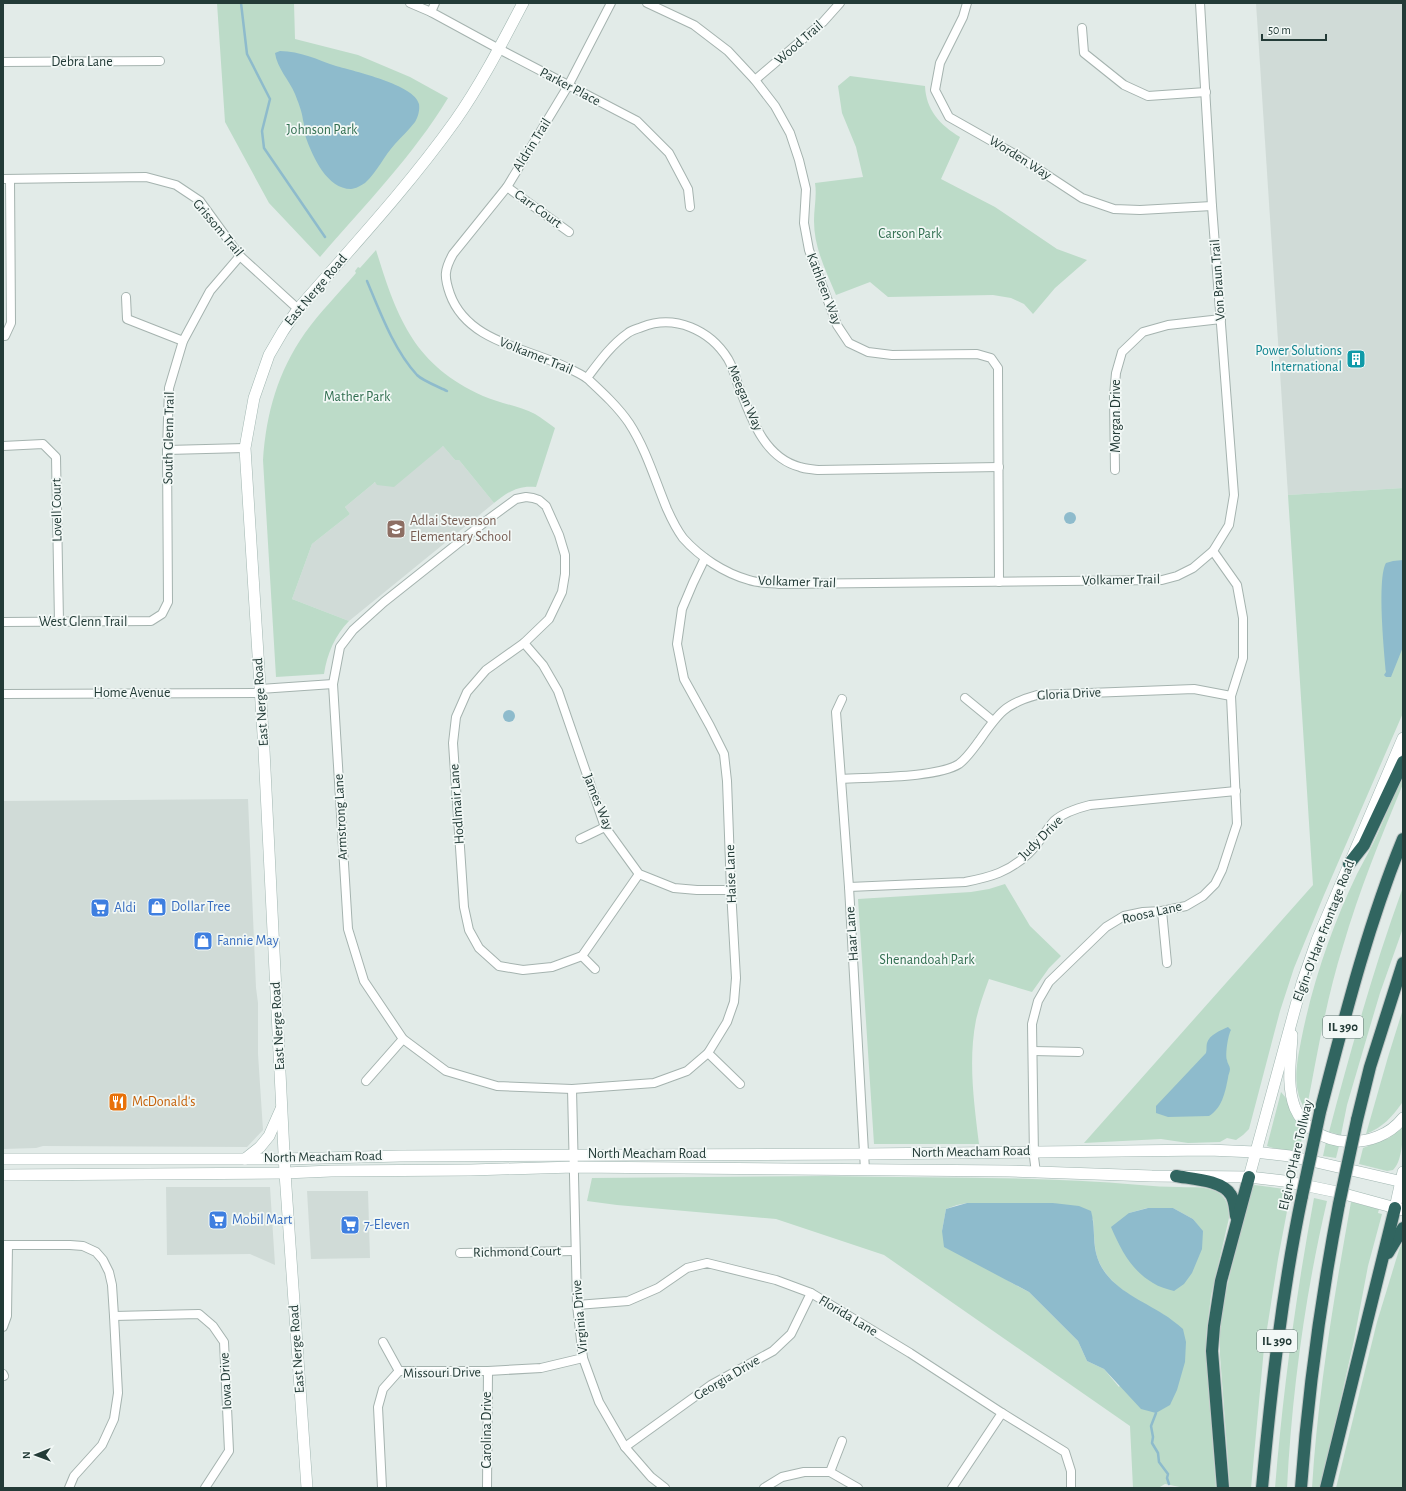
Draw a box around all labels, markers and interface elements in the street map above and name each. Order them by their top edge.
scale bar [1262,16,1326,42]
street label: Wood Trail [772,18,826,68]
text: 50 m [1268,24,1291,36]
street label: Debra Lane [51,55,113,69]
street label: Parker Place [537,65,603,109]
street label: Aldrin Trail [510,116,554,174]
park label: Johnson Park [287,123,358,137]
street label: Worden Way [986,133,1054,183]
street label: Carr Court [512,187,565,231]
street label: Grissom Trail [190,197,246,259]
park label: Carson Park [878,227,942,241]
street label: Von Braun Trail [1208,239,1228,321]
street label: Kathleen Way [804,251,844,327]
street label: East Nerge Road [282,252,350,328]
street label: Volkamer Trail [497,335,575,377]
place label: Power Solutions International [1255,344,1342,374]
building icon: Power Solutions International [1345,348,1367,370]
street label: Meegan Way [725,363,765,433]
street label: Morgan Drive [1109,379,1123,453]
park label: Mather Park [324,390,391,404]
street label: South Glenn Trail [161,391,177,485]
street label: Lovell Court [49,478,65,542]
place label: Adlai Stevenson Elementary School [410,514,512,544]
school or university icon: Adlai Stevenson Elementary School [385,518,407,540]
street label: Volkamer Trail [1082,572,1160,588]
street label: Volkamer Trail [758,574,836,590]
street label: West Glenn Trail [39,615,127,629]
street label: East Nerge Road [251,657,271,747]
street label: Gloria Drive [1037,685,1101,703]
street label: Home Avenue [94,686,170,700]
street label: Hodlmair Lane [447,763,467,845]
street label: James Way [580,772,616,832]
street label: Armstrong Lane [332,773,350,861]
street label: Judy Drive [1016,813,1066,863]
street label: Haise Lane [723,844,739,904]
street label: Elgin-O'Hare Frontage Road [1291,858,1357,1004]
shop icon: Dollar Tree [146,896,168,918]
supermarket icon: Aldi [89,897,111,919]
street label: Roosa Lane [1121,899,1183,927]
place label: Dollar Tree [171,900,230,914]
place label: Aldi [114,901,136,915]
street label: Haar Lane [843,906,861,962]
shop icon: Fannie May [192,930,214,952]
place label: Fannie May [217,934,279,948]
park label: Shenandoah Park [879,953,975,967]
street label: East Nerge Road [269,981,287,1071]
road number: IL 390 [1323,1016,1363,1038]
restaurant icon: McDonald's [107,1091,129,1113]
place label: McDonald's [132,1095,195,1109]
street label: Elgin-O'Hare Tollway [1276,1098,1316,1212]
street label: North Meacham Road [912,1144,1030,1160]
street label: North Meacham Road [588,1147,706,1161]
street label: North Meacham Road [264,1149,382,1165]
supermarket icon: Mobil Mart [207,1209,229,1231]
place label: Mobil Mart [232,1213,293,1227]
supermarket icon: 7-Eleven [339,1214,361,1236]
place label: 7-Eleven [364,1218,410,1232]
street label: Richmond Court [473,1244,562,1260]
street label: Virginia Drive [570,1279,590,1355]
street label: Florida Lane [816,1293,880,1339]
street label: East Nerge Road [287,1304,307,1394]
road number: IL 390 [1257,1330,1297,1352]
street label: Iowa Drive [218,1352,234,1410]
street label: Georgia Drive [692,1353,762,1403]
street label: Missouri Drive [403,1365,481,1381]
street label: Carolina Drive [480,1392,494,1468]
north arrow [16,1435,56,1475]
text: N [21,1451,32,1459]

